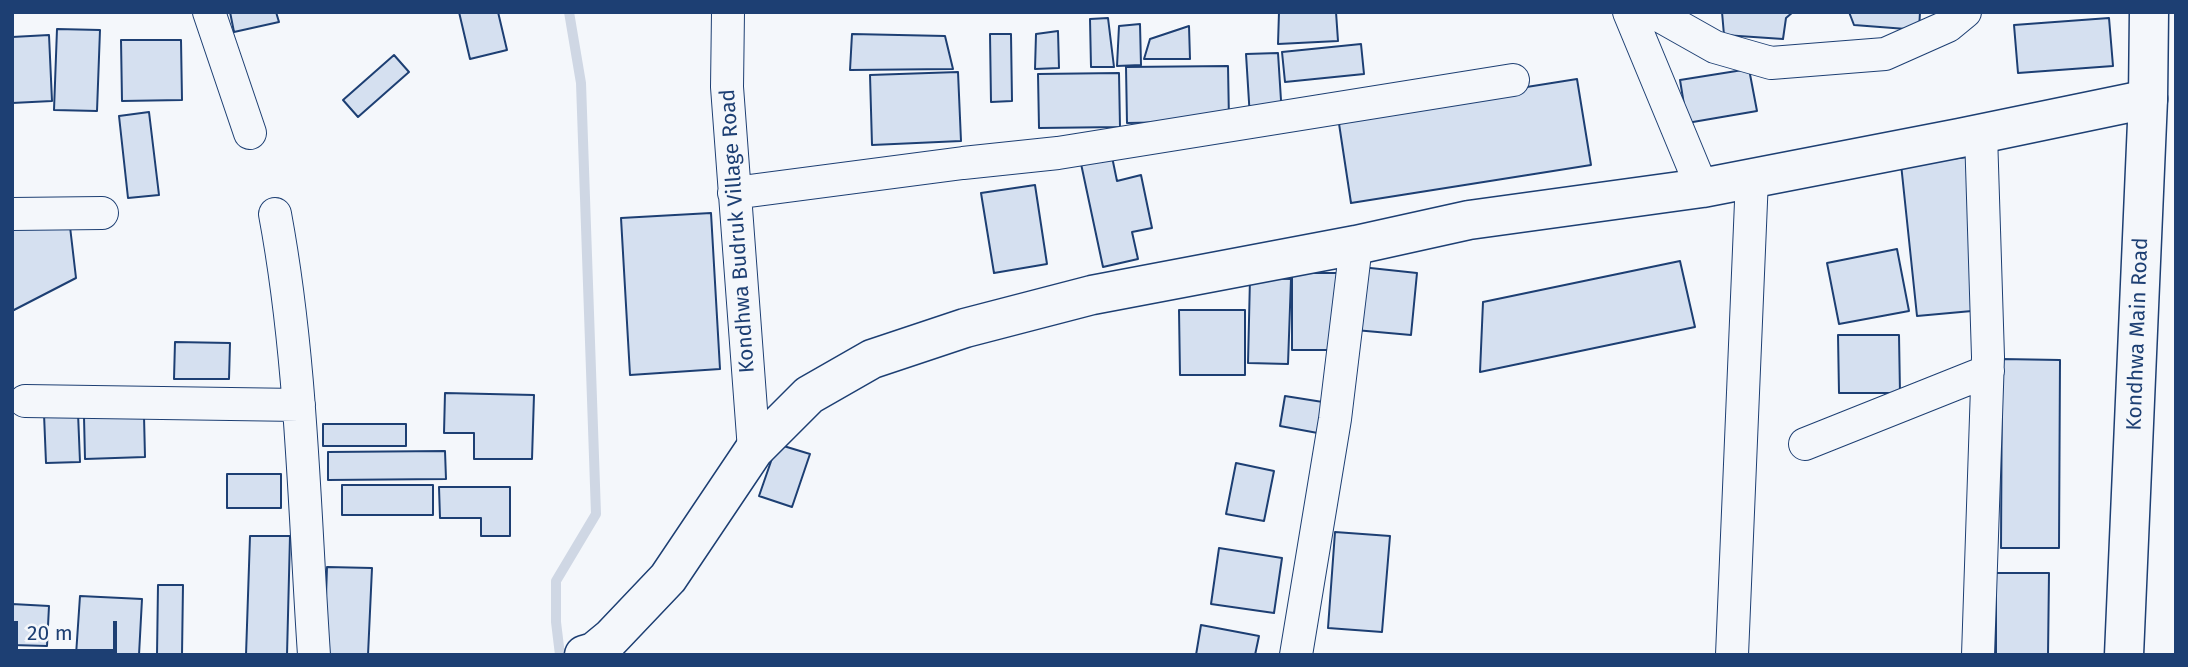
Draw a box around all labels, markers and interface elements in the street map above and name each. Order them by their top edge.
street label: Kondhwa Budruk Village Road [716,88,760,374]
street label: Kondhwa Main Road [2122,237,2154,431]
scale bar [18,608,121,652]
text: 20 m [27,620,73,646]

